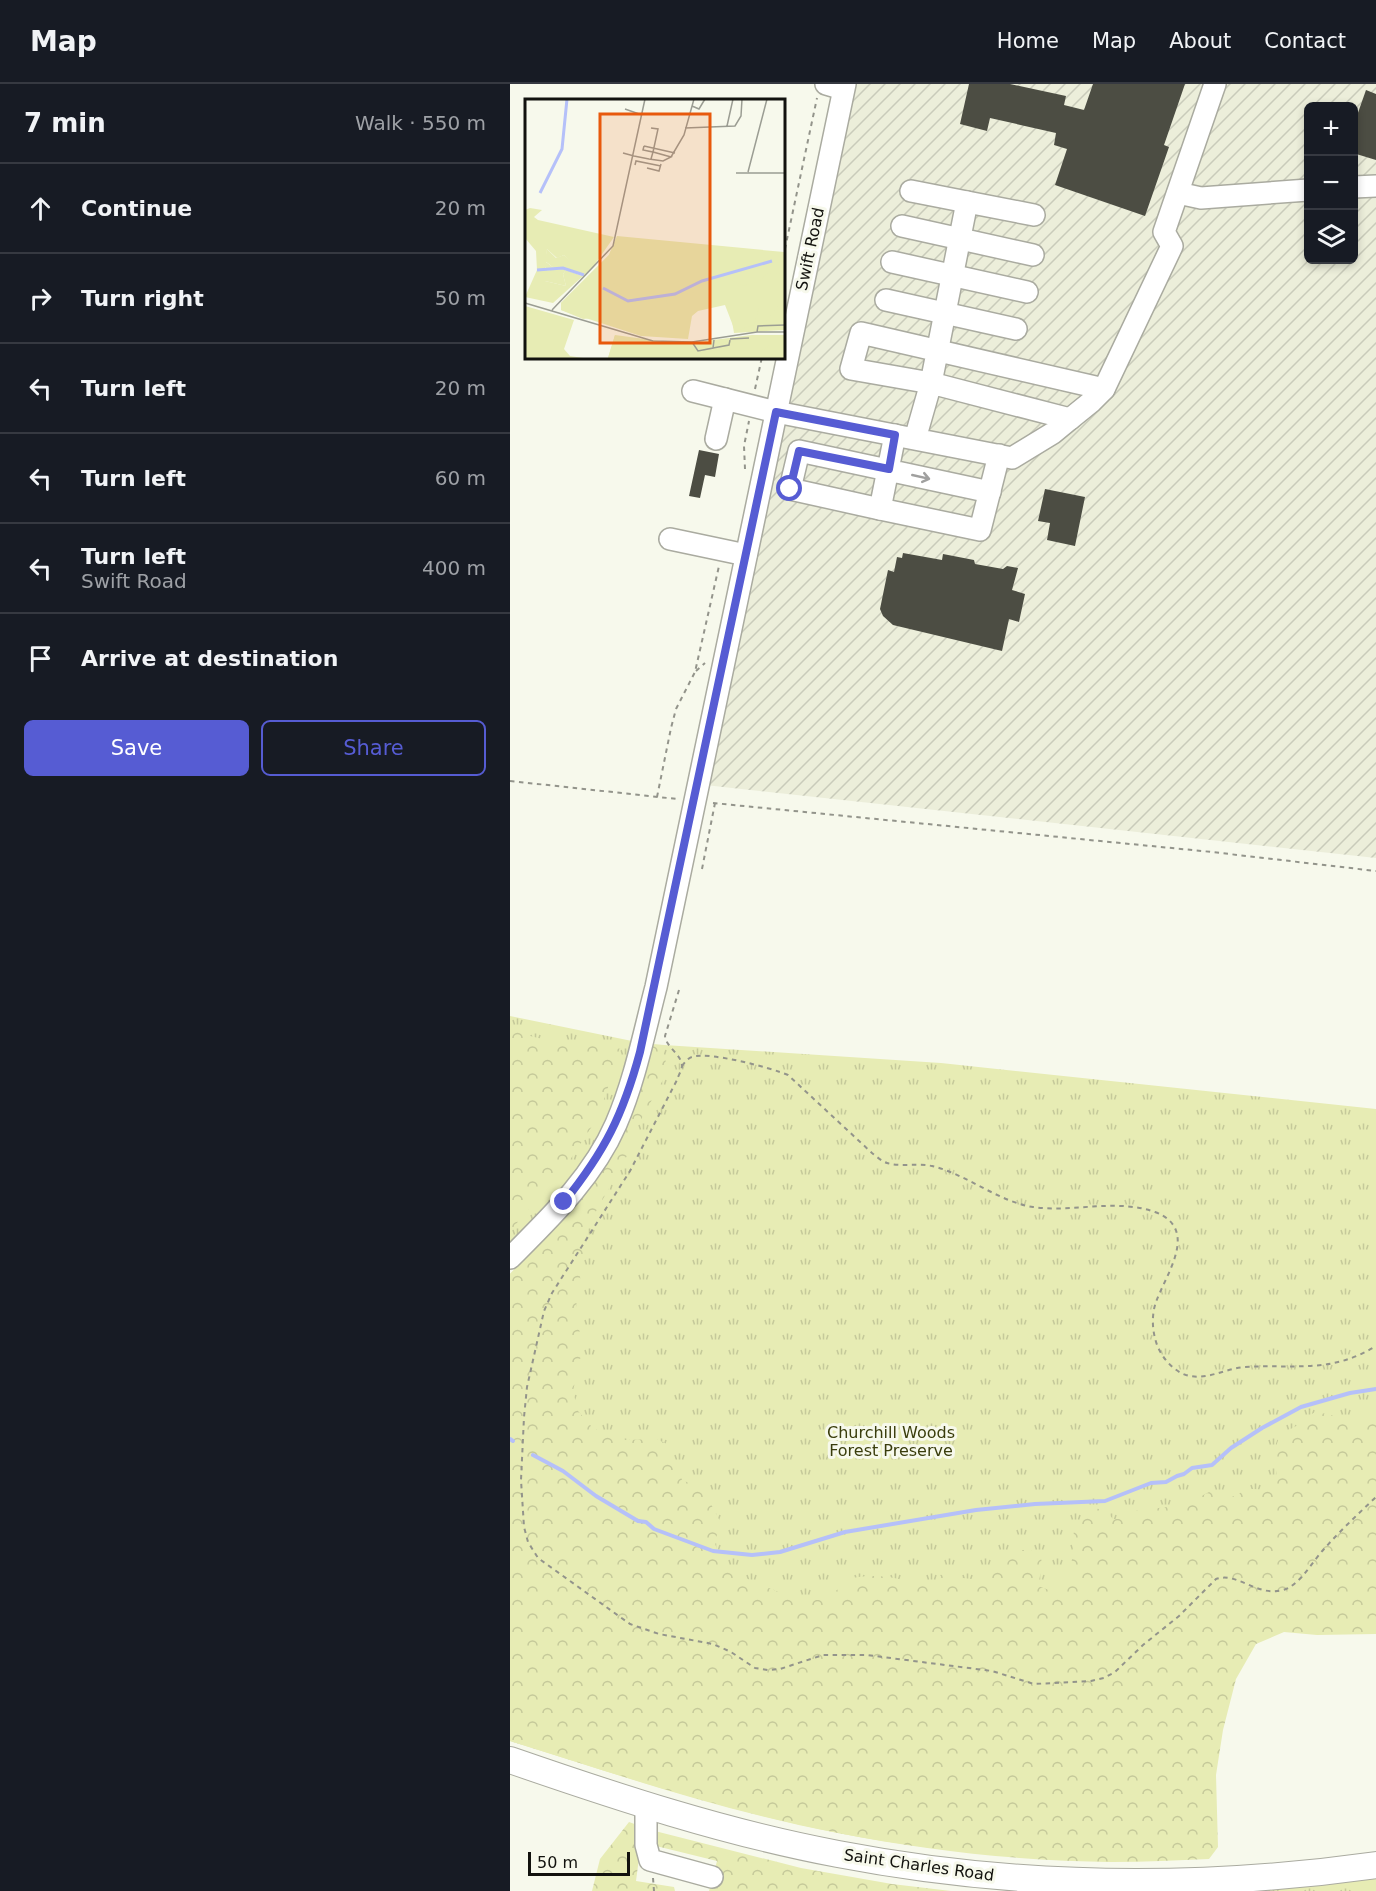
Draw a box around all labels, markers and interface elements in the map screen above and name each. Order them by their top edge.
text: Map [30,25,97,58]
text: Home [997,29,1059,53]
text: Map [1092,29,1136,53]
text: About [1169,29,1231,53]
text: Contact [1264,29,1346,53]
inset map [525,99,784,358]
map controls [1304,102,1358,264]
button: + [1304,102,1358,156]
text: 7 min [24,108,106,138]
text: Walk · 550 m [355,111,486,135]
button: − [1304,156,1358,210]
icon: ahead [24,192,57,225]
text: Continue [81,196,192,221]
text: 20 m [435,196,486,220]
street label: Swift Road [792,206,828,292]
button: layers [1304,210,1358,264]
icon: right [24,282,57,315]
text: Turn right [81,286,204,311]
text: 50 m [435,286,486,310]
icon: left [24,372,57,405]
text: Turn left [81,376,186,401]
text: 20 m [435,376,486,400]
icon: left [24,462,57,495]
text: Turn left [81,466,186,491]
text: 60 m [435,466,486,490]
one-way arrow [911,471,930,483]
route start [776,475,802,501]
text: Turn left [81,544,186,569]
icon: left [24,552,57,585]
text: 400 m [422,556,486,580]
text: Swift Road [81,569,187,593]
icon: arrive [24,642,57,675]
text: Arrive at destination [81,646,338,671]
button: Save [24,720,249,776]
button: Share [261,720,486,776]
route end [550,1188,576,1214]
park label: Churchill Woods Forest Preserve [827,1423,955,1460]
street label: Saint Charles Road [843,1845,995,1885]
scale bar [528,1849,630,1876]
text: 50 m [537,1853,578,1872]

